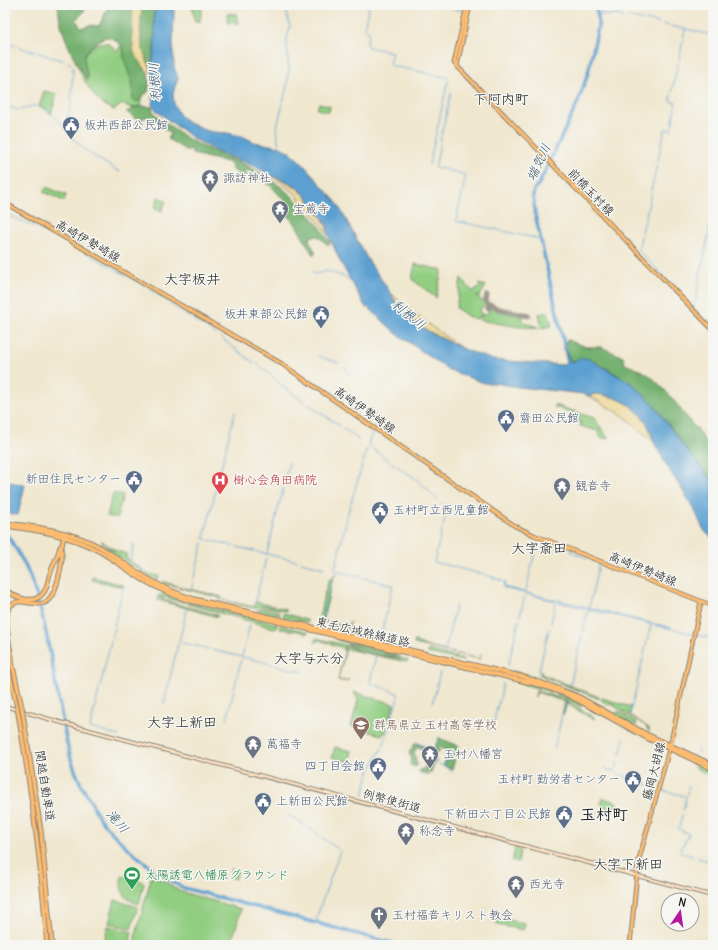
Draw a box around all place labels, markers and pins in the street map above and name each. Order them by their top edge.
public building icon: 板井西部公民館 [61,115,81,140]
place label: 板井西部公民館 [84,117,168,132]
temple icon: 諏訪神社 [200,168,220,193]
place label: 諏訪神社 [223,170,271,185]
temple icon: 宝蔵寺 [270,199,290,224]
place label: 宝蔵寺 [293,201,329,216]
public building icon: 板井東部公民館 [311,304,331,329]
place label: 板井東部公民館 [224,306,308,321]
public building icon: 齋田公民館 [496,408,516,433]
place label: 齋田公民館 [519,410,579,425]
public building icon: 新田住民センター [124,469,144,494]
hospital icon: 樹心会角田病院 [210,470,230,495]
place label: 新田住民センター [25,471,121,486]
place label: 樹心会角田病院 [233,472,317,487]
temple icon: 観音寺 [552,476,572,501]
place label: 観音寺 [575,478,611,493]
public building icon: 玉村町立西児童館 [370,500,390,525]
place label: 玉村町立西児童館 [393,502,489,517]
school or university icon: 群馬県立 玉村高等学校 [351,715,371,740]
place label: 群馬県立 玉村高等学校 [374,717,497,732]
temple icon: 萬福寺 [243,734,263,759]
place label: 萬福寺 [266,736,302,751]
temple icon: 玉村八幡宮 [420,744,440,769]
place label: 玉村八幡宮 [443,746,503,761]
public building icon: 四丁目会館 [368,756,388,781]
place label: 四丁目会館 [305,758,365,773]
public building icon: 玉村町 勤労者センター [623,769,643,794]
place label: 玉村町 勤労者センター [498,771,620,786]
public building icon: 上新田公民館 [253,791,273,816]
place label: 上新田公民館 [276,793,348,808]
public building icon: 下新田六丁目公民館 [554,804,574,829]
place label: 下新田六丁目公民館 [443,806,551,821]
temple icon: 称念寺 [396,821,416,846]
place label: 称念寺 [419,823,455,838]
sports icon: 太陽誘電八幡原グラウンド [122,865,142,890]
place label: 太陽誘電八幡原グラウンド [145,867,289,882]
temple icon: 西光寺 [506,874,526,899]
place label: 西光寺 [529,876,565,891]
church icon: 玉村福音キリスト教会 [369,905,389,930]
place label: 玉村福音キリスト教会 [392,907,513,922]

